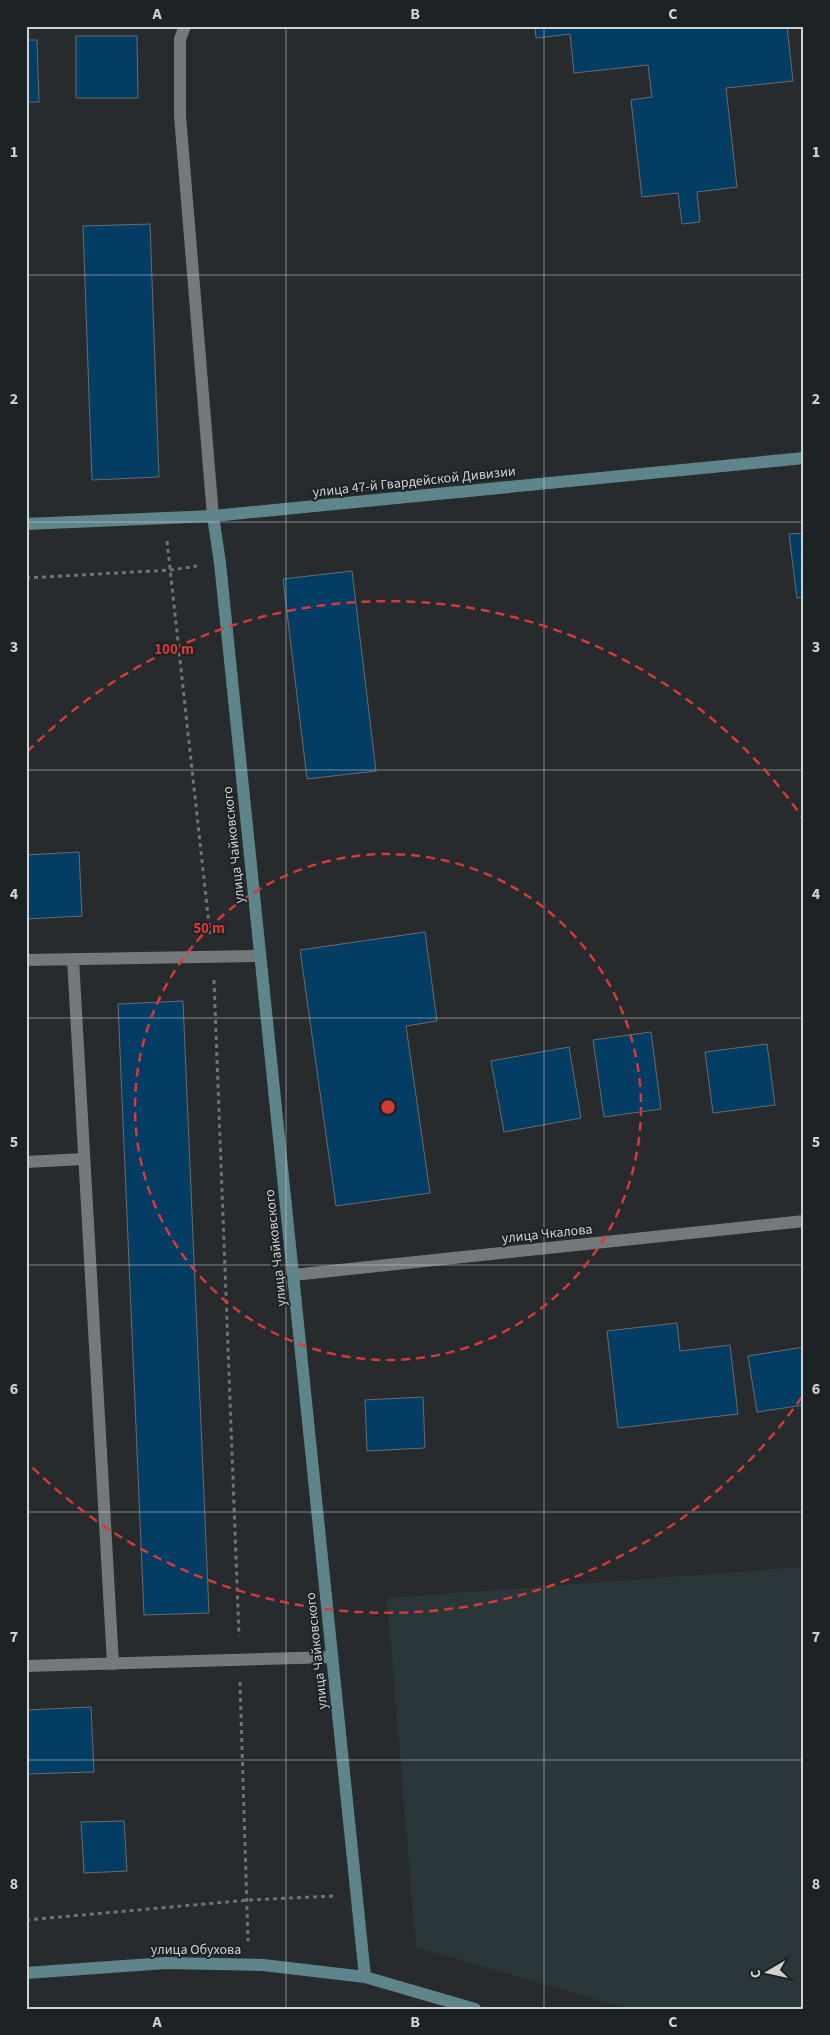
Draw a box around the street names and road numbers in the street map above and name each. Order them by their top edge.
street label: улица 47-й Гвардейской Дивизии [311,461,517,503]
street label: улица Чайковского [218,785,250,904]
street label: улица Чайковского [260,1188,292,1307]
street label: улица Чкалова [501,1219,593,1249]
street label: улица Чайковского [301,1591,333,1710]
street label: улица Обухова [151,1940,241,1960]

